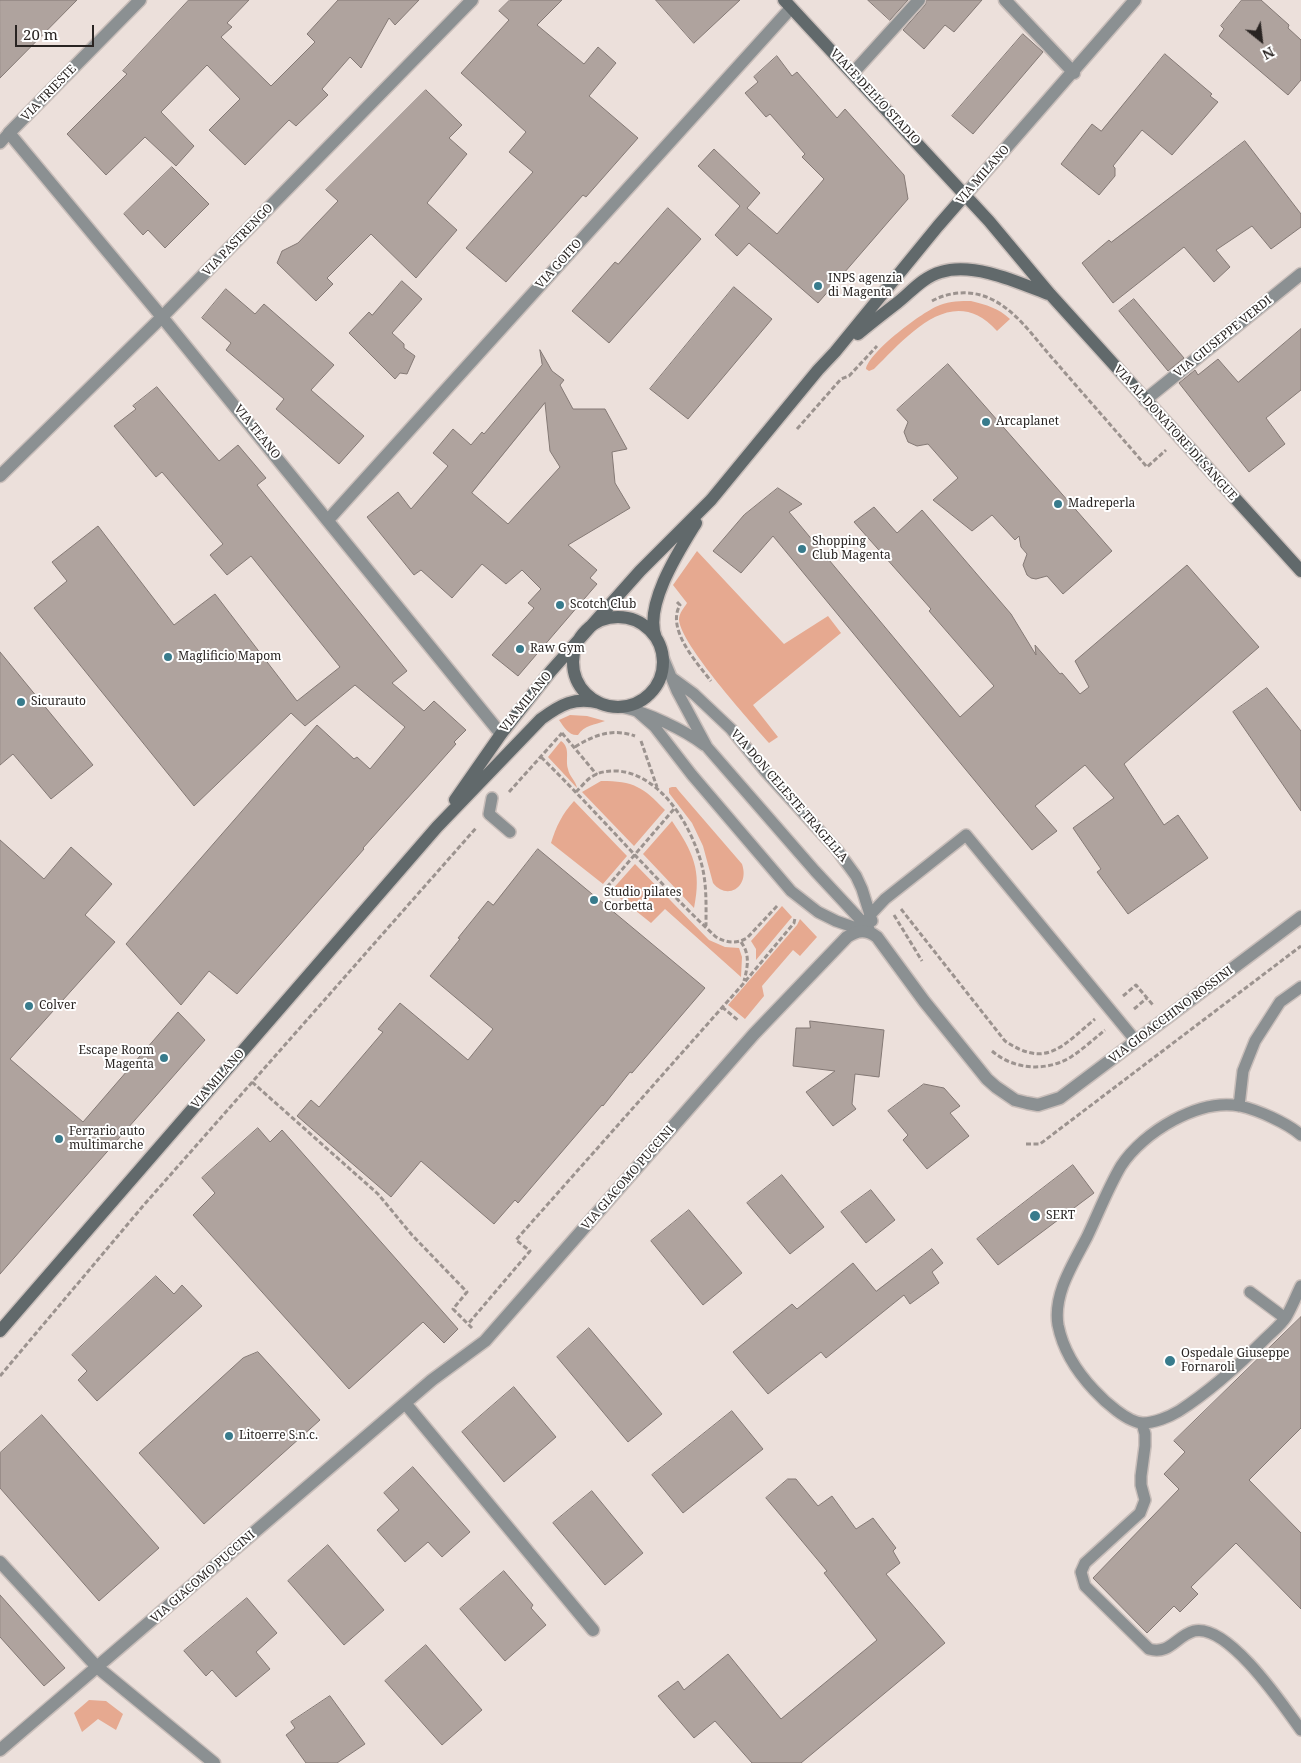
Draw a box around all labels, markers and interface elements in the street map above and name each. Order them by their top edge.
scale bar [18,15,96,47]
north arrow [1236,15,1286,65]
text: 20 m [23,24,58,44]
text: N [1259,43,1278,65]
street label: VIALE DELLO STADIO [827,46,923,148]
street label: VIA TRIESTE [19,62,79,124]
street label: VIA MILANO [953,142,1013,208]
street label: VIA PASTRENGO [200,201,276,279]
street label: VIA GOITO [533,236,585,292]
place label: INPS agenzia di Magenta [828,272,903,300]
marker: INPS agenzia di Magenta [812,280,824,292]
street label: VIA GIUSEPPE VERDI [1171,293,1275,381]
street label: VIA AL DONATORE DI SANGUE [1110,362,1240,504]
street label: VIA TEANO [231,402,283,462]
place label: Arcaplanet [996,415,1059,429]
marker: Arcaplanet [980,416,992,428]
place label: Madreperla [1068,497,1135,511]
marker: Madreperla [1052,498,1064,510]
place label: Shopping Club Magenta [812,535,891,563]
marker: Shopping Club Magenta [796,543,808,555]
place label: Scotch Club [570,598,636,612]
marker: Scotch Club [554,599,566,611]
place label: Raw Gym [530,642,585,656]
marker: Raw Gym [514,643,526,655]
place label: Maglificio Mapom [178,650,281,664]
marker: Maglificio Mapom [162,651,174,663]
street label: VIA MILANO [497,669,555,735]
place label: Sicurauto [31,695,86,709]
marker: Sicurauto [15,696,27,708]
street label: VIA DON CELESTE TRAGELLA [727,727,851,865]
place label: Studio pilates Corbetta [604,886,681,914]
marker: Studio pilates Corbetta [588,894,600,906]
street label: VIA GIOACCHINO ROSSINI [1106,964,1236,1066]
place label: Colver [39,999,76,1013]
marker: Colver [23,1000,35,1012]
place label: Escape Room Magenta [78,1044,154,1072]
street label: VIA MILANO [188,1046,248,1112]
marker: Escape Room Magenta [158,1052,170,1064]
street label: VIA GIACOMO PUCCINI [579,1123,677,1233]
place label: Ferrario auto multimarche [69,1125,145,1153]
marker: Ferrario auto multimarche [53,1133,65,1145]
marker: SERT [1028,1209,1042,1223]
place label: SERT [1046,1209,1075,1223]
place label: Ospedale Giuseppe Fornaroli [1181,1347,1290,1375]
marker: Ospedale Giuseppe Fornaroli [1163,1354,1177,1368]
place label: Litoerre S.n.c. [239,1429,318,1443]
marker: Litoerre S.n.c. [223,1430,235,1442]
street label: VIA GIACOMO PUCCINI [148,1528,258,1626]

